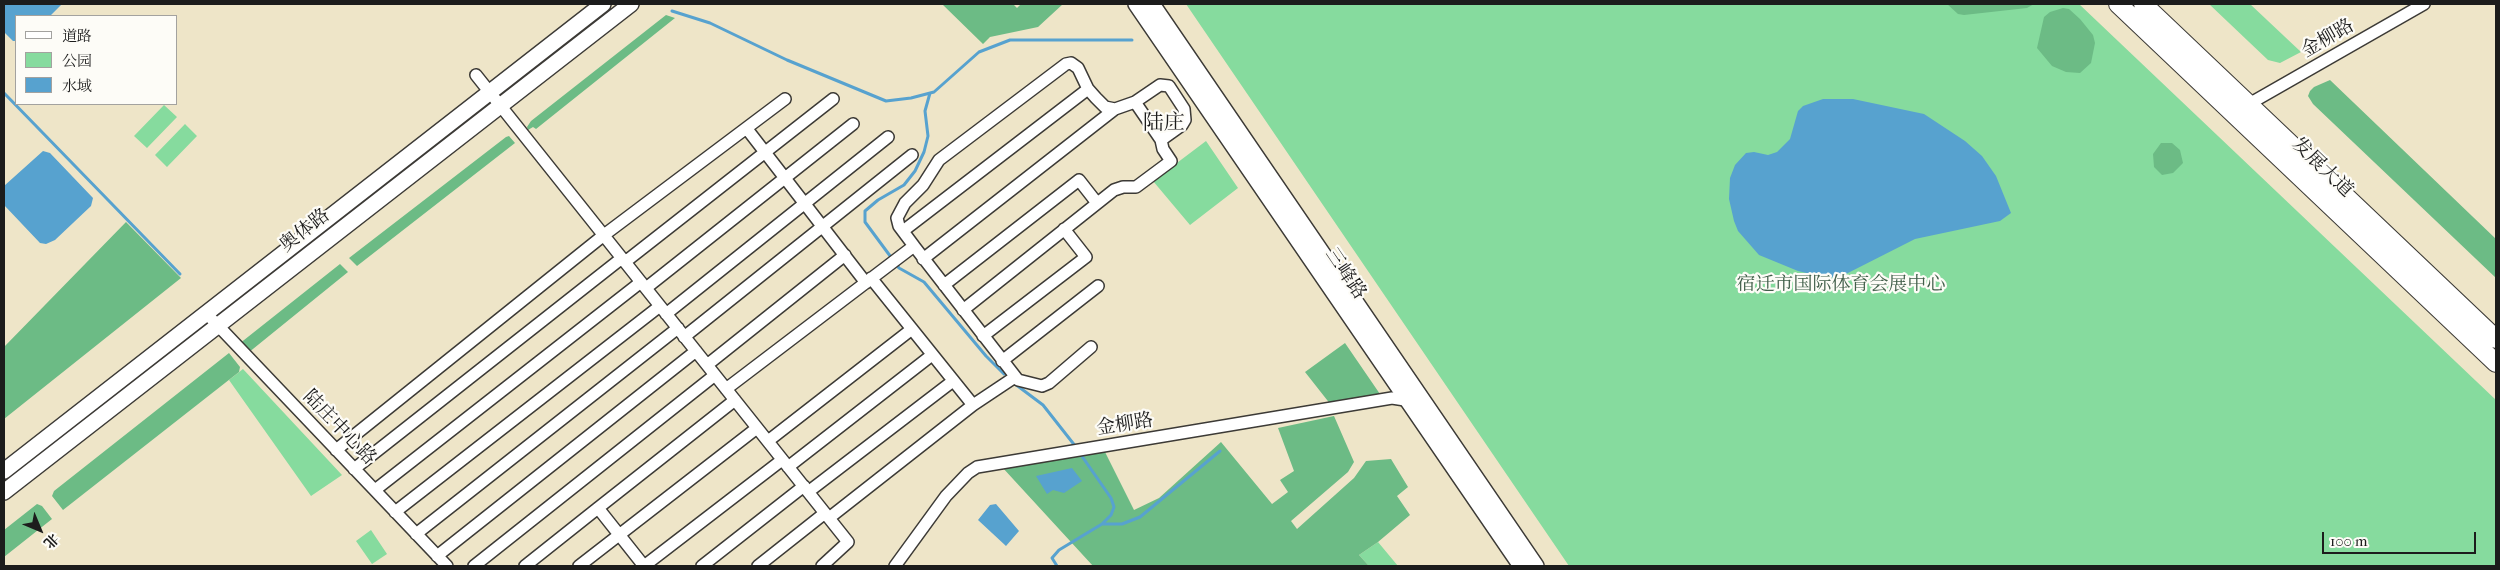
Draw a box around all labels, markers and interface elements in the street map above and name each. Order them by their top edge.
legend [15,15,178,105]
street label: 金柳路 [2298,15,2358,63]
text: 道路 [62,27,92,45]
text: 公园 [62,52,92,70]
text: 水域 [62,77,92,95]
district label: 陆庄 [1143,111,1185,137]
street label: 发展大道 [2287,133,2357,203]
street label: 奥体路 [276,204,334,258]
street label: 三峰路 [1320,244,1370,304]
park label: 宿迁市国际体育会展中心 [1737,274,1945,296]
street label: 陆庄中心路 [298,386,380,470]
street label: 金柳路 [1095,409,1155,441]
north arrow [15,505,65,555]
scale bar [2325,522,2479,554]
text: 北 [40,530,62,552]
text: 100 m [2330,532,2368,550]

